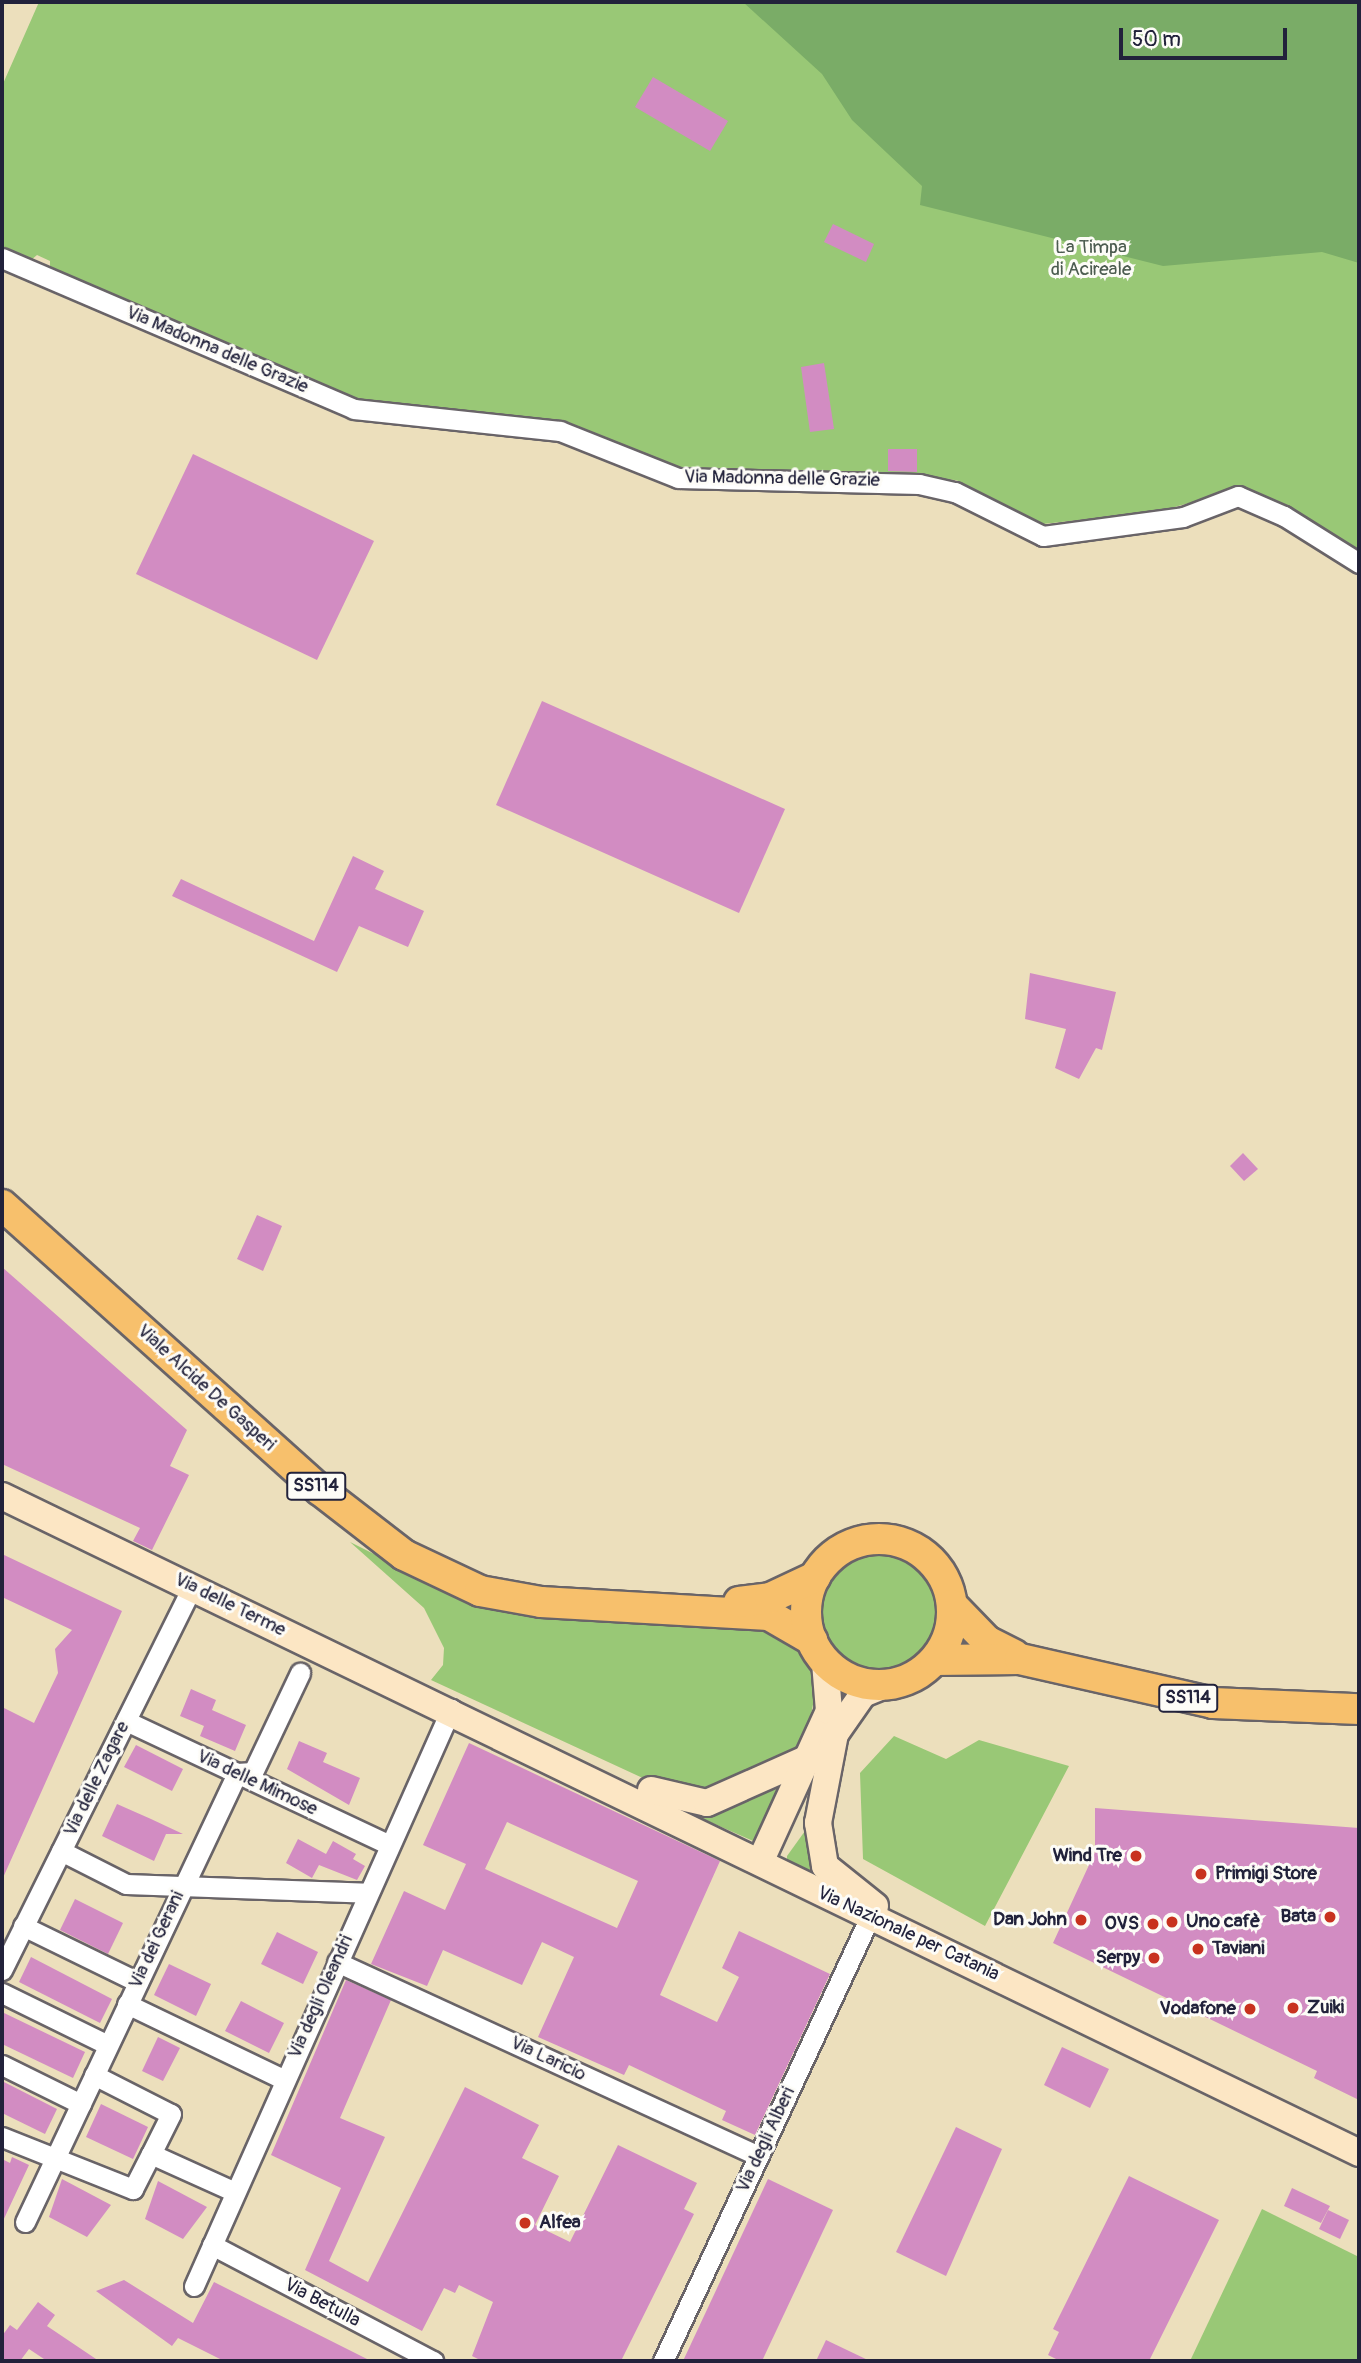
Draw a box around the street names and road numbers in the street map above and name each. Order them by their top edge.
street label: Via Madonna delle Grazie [122,301,312,399]
street label: Via Madonna delle Grazie [684,466,880,492]
street label: Viale Alcide De Gasperi [132,1320,280,1456]
road number: SS114 [284,1471,348,1500]
street label: Via delle Terme [171,1568,289,1642]
road number: SS114 [1156,1684,1220,1713]
street label: Via delle Zagare [59,1718,135,1840]
street label: Via delle Mimose [193,1745,321,1821]
street label: Via Nazionale per Catania [813,1882,1003,1986]
street label: Via dei Gerani [124,1887,190,1993]
street label: Via degli Oleandri [284,1932,358,2062]
street label: Via Laricio [507,2032,589,2086]
street label: Via degli Alberi [732,2084,800,2196]
street label: Via Betulla [280,2273,364,2333]

